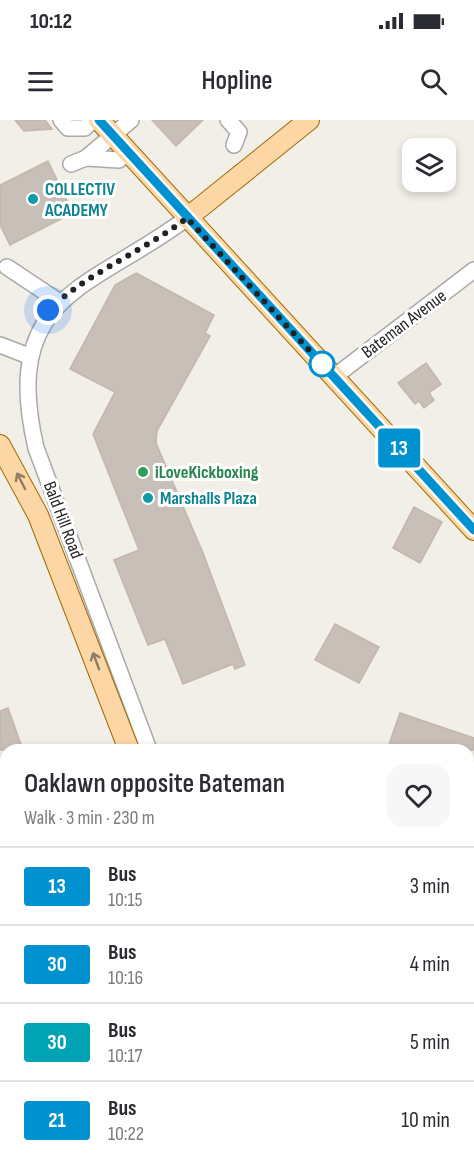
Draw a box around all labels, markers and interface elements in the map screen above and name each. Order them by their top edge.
text: 10:12 [30,8,72,35]
icon: menu [24,65,57,98]
text: Hopline [201,65,273,97]
icon: search [417,65,450,98]
map controls [402,138,456,192]
button: layers [402,138,456,192]
place label: COLLECTIV ACADEMY [44,179,115,221]
marker: COLLECTIV ACADEMY [26,192,40,206]
street label: Bateman Avenue [357,285,451,363]
your location [33,295,63,325]
unlabelled marker [309,351,335,377]
line badge: 13 [372,428,426,468]
text: 13 [390,436,408,461]
place label: iLoveKickboxing [155,462,259,483]
marker: iLoveKickboxing [136,465,150,479]
one-way arrow [14,473,26,491]
street label: Bald Hill Road [39,479,87,561]
place label: Marshalls Plaza [160,488,257,509]
marker: Marshalls Plaza [141,491,155,505]
one-way arrow [89,652,100,671]
button: heart [387,764,450,827]
text: Oaklawn opposite Bateman [24,767,285,800]
text: Walk · 3 min · 230 m [24,806,155,830]
text: Bus [108,861,137,888]
text: 3 min [410,873,450,900]
text: 13 [48,874,66,899]
text: 10:15 [108,888,142,912]
text: Bus [108,939,137,966]
text: 4 min [410,951,450,978]
text: 30 [47,952,67,977]
text: 10:16 [108,966,143,990]
text: Bus [108,1017,137,1044]
text: 5 min [410,1029,450,1056]
text: 30 [47,1030,67,1055]
text: 10:17 [108,1044,142,1068]
text: Bus [108,1095,137,1122]
text: 10 min [401,1107,450,1134]
text: 21 [48,1108,66,1133]
text: 10:22 [108,1122,144,1146]

